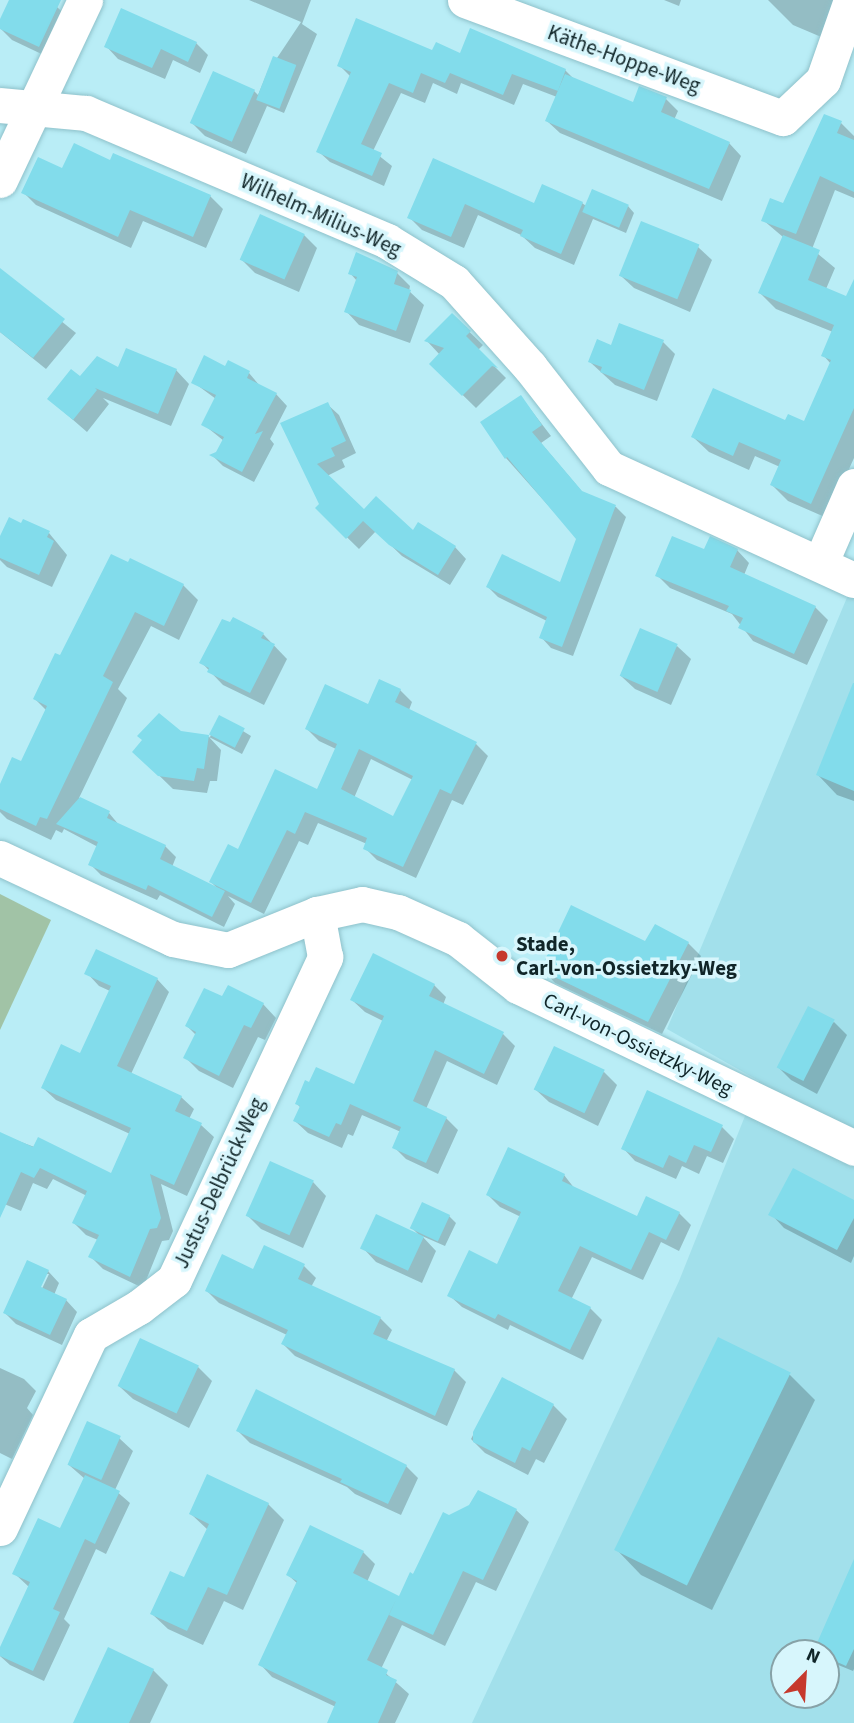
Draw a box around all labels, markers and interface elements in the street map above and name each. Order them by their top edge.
street label: Käthe-Hoppe-Weg [544,20,704,98]
street label: Wilhelm-Milius-Weg [237,168,405,262]
place label: Stade, Carl-von-Ossietzky-Weg [516,931,737,981]
marker: Stade, Carl-von-Ossietzky-Weg [494,948,510,964]
street label: Carl-von-Ossietzky-Weg [539,987,737,1101]
street label: Justus-Delbrück-Weg [168,1094,270,1272]
north arrow [770,1639,840,1709]
text: N [802,1641,824,1671]

